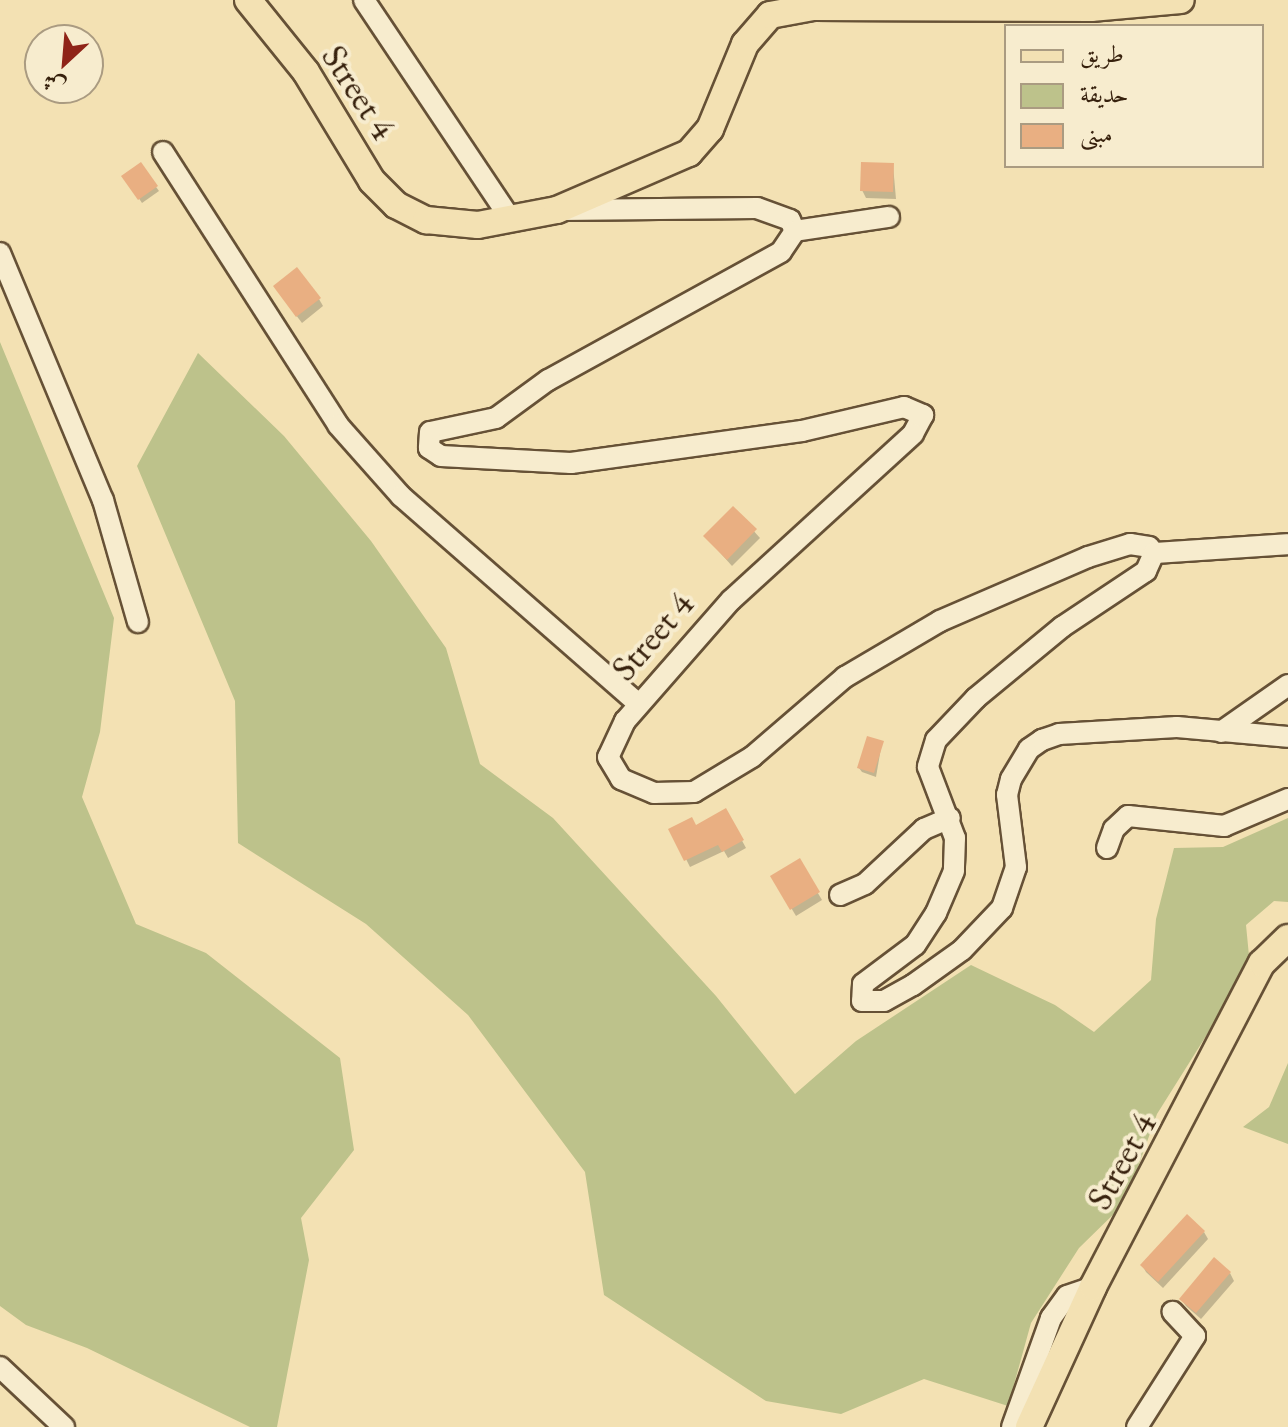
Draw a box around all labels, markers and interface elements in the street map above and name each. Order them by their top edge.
north arrow [24,24,104,104]
legend [1004,24,1264,168]
street label: Street 4 [313,37,405,147]
text: طريق [1080,38,1124,69]
text: ش [38,66,70,102]
text: حديقة [1080,78,1129,109]
text: مبنى [1080,118,1113,149]
street label: Street 4 [602,583,702,689]
street label: Street 4 [1077,1105,1165,1217]

